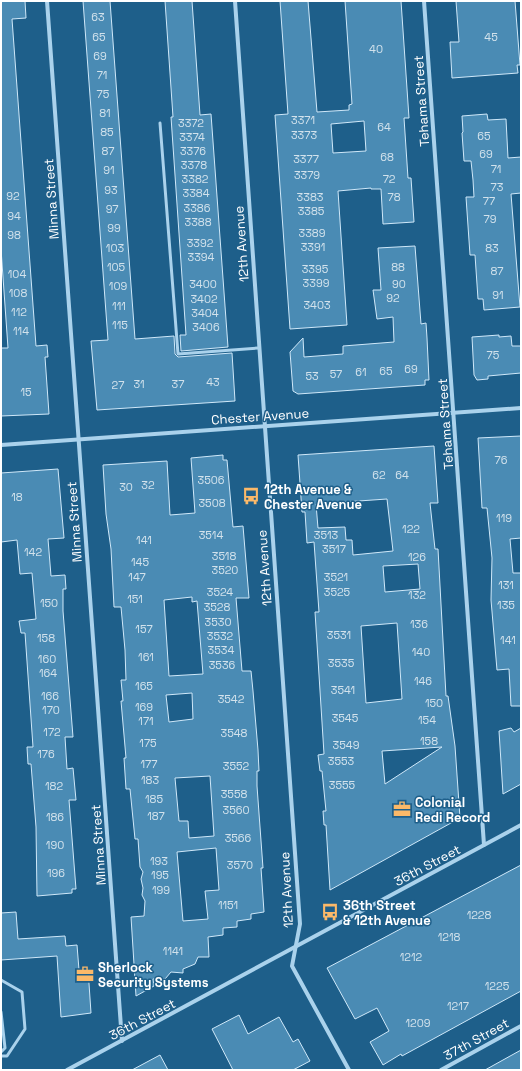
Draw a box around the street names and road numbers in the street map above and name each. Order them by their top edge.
street label: Tehama Street [410,55,433,147]
street label: Minna Street [40,158,63,240]
street label: 12th Avenue [230,205,253,283]
street label: Tehama Street [434,378,457,470]
street label: Chester Avenue [210,405,310,428]
street label: Minna Street [63,481,86,563]
street label: 12th Avenue [253,529,276,607]
street label: Minna Street [87,804,110,886]
street label: 36th Street [391,841,463,890]
street label: 12th Avenue [276,851,297,929]
street label: 36th Street [106,995,178,1044]
street label: 37th Street [441,1014,512,1064]

